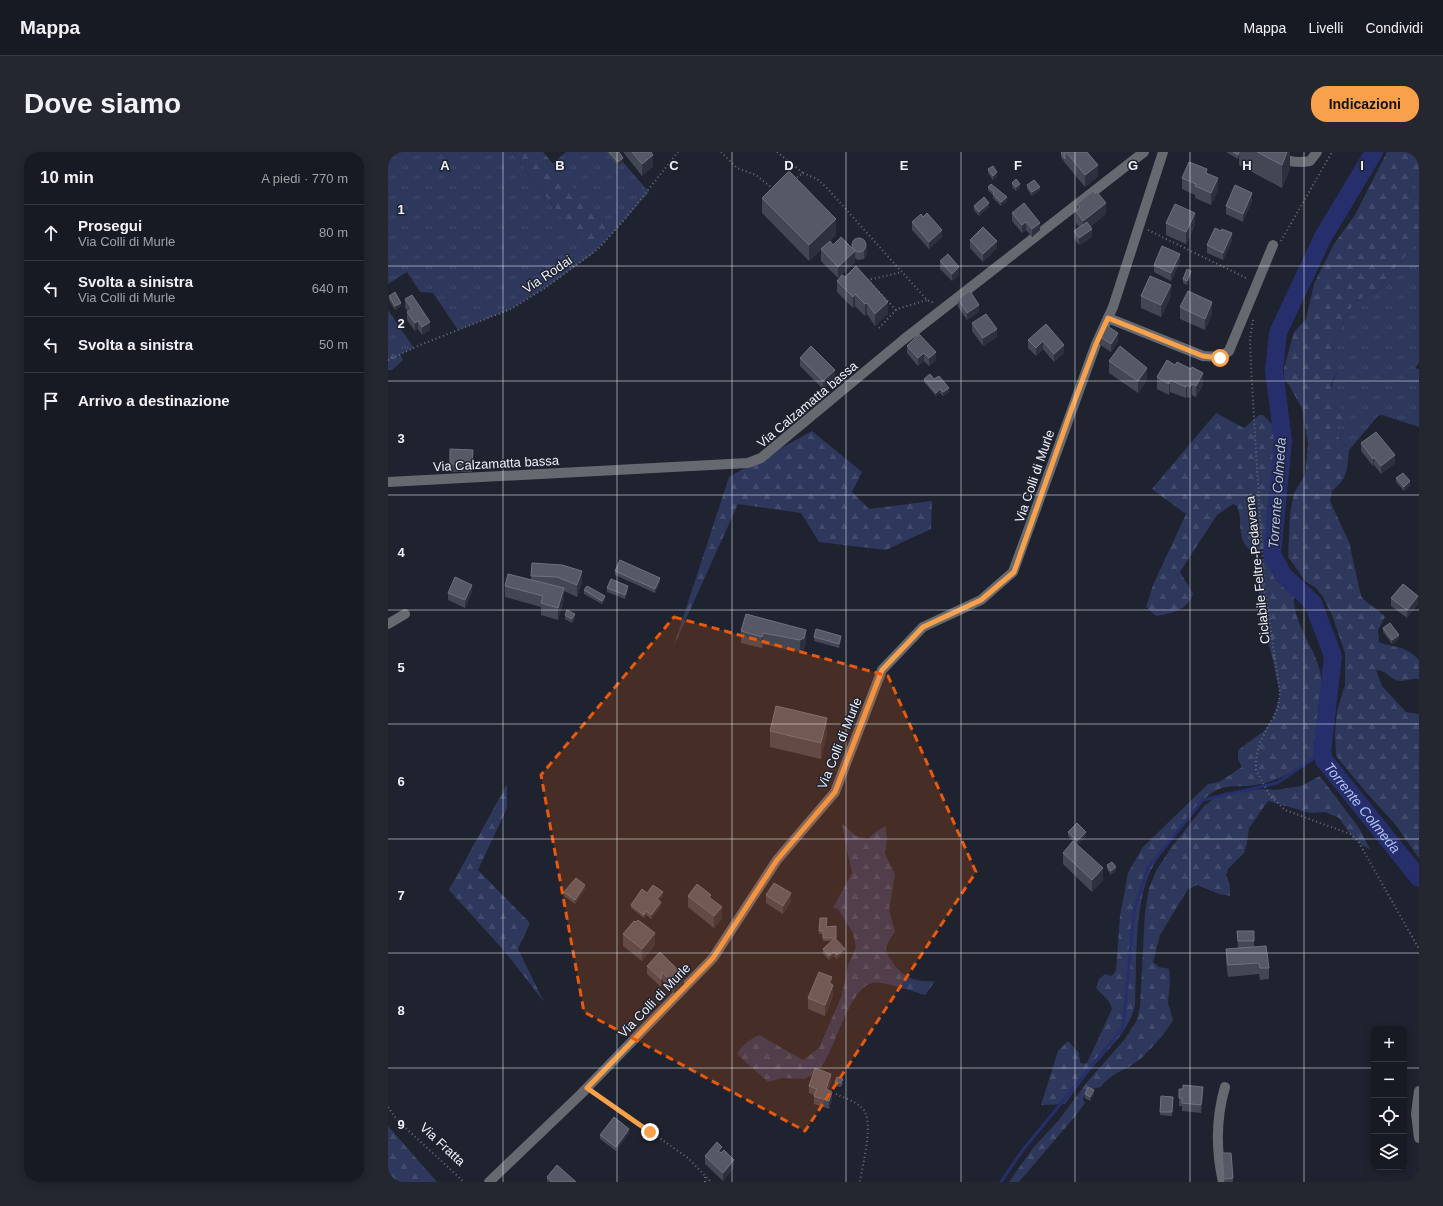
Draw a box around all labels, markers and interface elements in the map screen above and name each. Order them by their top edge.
text: Mappa [20,17,80,38]
text: Mappa [1244,20,1286,36]
text: Livelli [1308,20,1343,36]
text: Condividi [1365,20,1423,36]
button: Indicazioni [1311,86,1419,122]
text: Dove siamo [24,88,181,119]
text: A [440,158,450,173]
text: B [555,158,565,173]
text: C [669,158,679,173]
text: D [784,158,794,173]
text: E [900,158,909,173]
text: F [1014,158,1022,173]
text: G [1128,158,1138,173]
text: H [1242,158,1252,173]
text: I [1360,158,1364,173]
text: 10 min [40,168,94,187]
text: A piedi · 770 m [261,171,348,186]
text: 1 [397,202,405,217]
text: Prosegui [78,217,142,234]
icon: ahead [40,222,62,244]
text: 80 m [319,225,348,240]
text: Via Colli di Murle [78,234,175,249]
street label: Via Rodai [520,252,575,296]
text: Svolta a sinistra [78,273,193,290]
icon: left [40,278,62,300]
text: 640 m [312,281,348,296]
text: Via Colli di Murle [78,290,175,305]
text: 2 [397,316,405,331]
icon: left [40,334,62,356]
text: Svolta a sinistra [78,336,193,353]
text: 50 m [319,337,348,352]
route start [1211,349,1229,367]
street label: Via Calzamatta bassa [754,358,861,451]
icon: arrive [40,390,62,412]
text: Arrivo a destinazione [78,392,230,409]
street label: Via Colli di Murle [1012,428,1057,525]
text: 3 [397,431,405,446]
water label: Torrente Colmeda [1265,437,1289,549]
street label: Via Calzamatta bassa [433,453,560,474]
street label: Ciclabile Feltre-Pedavena [1242,494,1273,645]
text: 4 [397,545,405,560]
text: 5 [397,660,405,675]
street label: Via Colli di Murle [814,695,865,791]
water label: Torrente Colmeda [1321,759,1404,856]
text: 6 [397,774,405,789]
text: 7 [397,888,405,903]
street label: Via Colli di Murle [615,960,694,1041]
text: 8 [397,1003,405,1018]
map controls [1371,1026,1407,1170]
button: + [1371,1026,1407,1062]
button: − [1371,1062,1407,1098]
button: locate [1371,1098,1407,1134]
text: 9 [397,1117,405,1132]
street label: Via Fratta [417,1120,469,1170]
route end [641,1123,659,1141]
button: layers [1371,1134,1407,1170]

